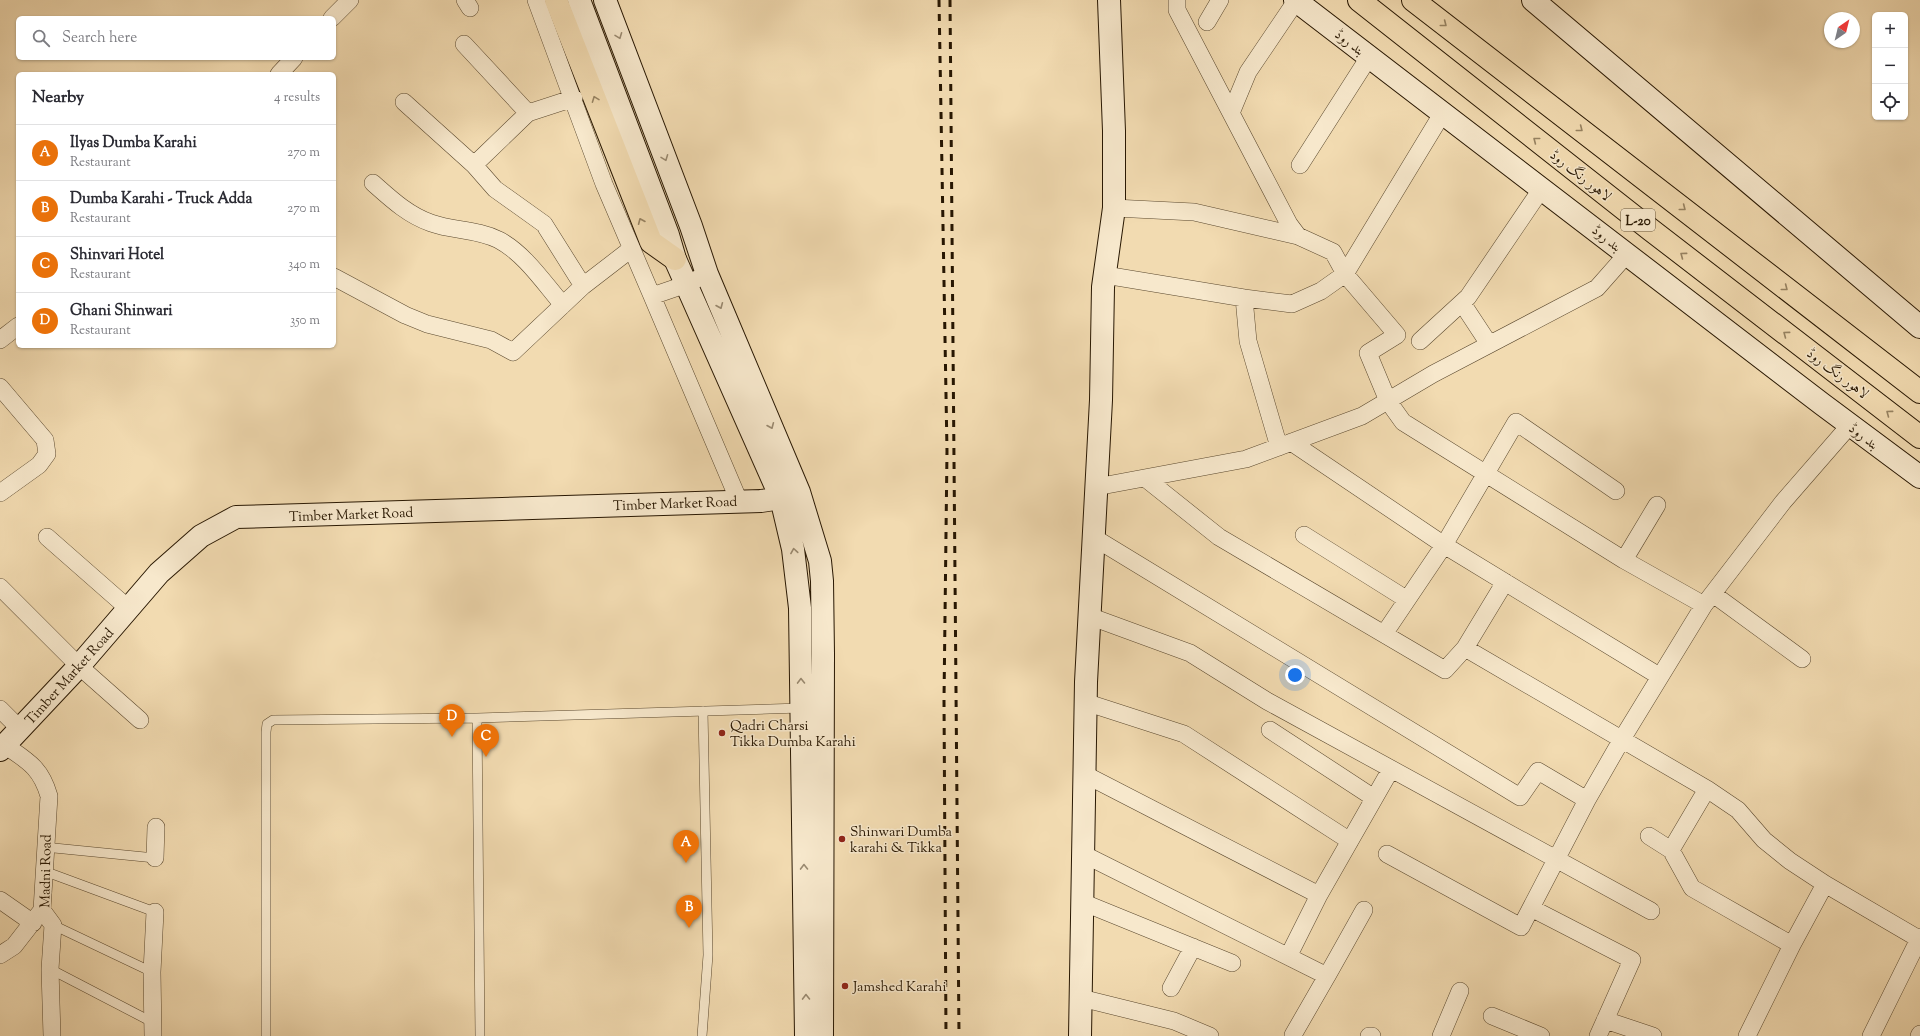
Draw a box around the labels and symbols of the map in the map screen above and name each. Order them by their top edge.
north arrow [1824,12,1860,48]
one-way arrow [1439,19,1446,26]
street label: بند روڈ [1330,26,1368,61]
one-way arrow [615,33,623,40]
one-way arrow [591,96,599,103]
one-way arrow [1575,124,1582,131]
one-way arrow [1534,138,1541,145]
street label: لاہور رنگ روڈ [1545,145,1615,207]
one-way arrow [661,154,669,161]
one-way arrow [1678,203,1685,210]
road number: L-20 [1621,209,1655,231]
one-way arrow [638,217,646,224]
street label: بند روڈ [1587,222,1625,258]
one-way arrow [1680,252,1687,259]
one-way arrow [1781,283,1788,290]
one-way arrow [716,303,724,310]
one-way arrow [1783,331,1790,338]
street label: لاہور رنگ روڈ [1802,344,1873,405]
one-way arrow [1887,411,1894,418]
street label: بند روڈ [1844,420,1882,455]
one-way arrow [766,422,774,429]
street label: Timber Market Road [613,493,738,517]
street label: Timber Market Road [289,504,414,528]
one-way arrow [790,548,798,555]
street label: Timber Market Road [21,624,120,730]
your location [1285,665,1305,685]
one-way arrow [797,678,805,684]
pin: D [439,704,465,737]
place label: Qadri Charsi Tikka Dumba Karahi [730,717,856,753]
pin: C [473,724,499,757]
marker: Qadri Charsi Tikka Dumba Karahi [717,728,727,738]
place label: Shinwari Dumba karahi & Tikka [850,823,953,859]
pin: A [673,830,699,863]
street label: Madni Road [36,834,58,908]
marker: Shinwari Dumba karahi & Tikka [837,834,847,844]
one-way arrow [800,864,808,870]
pin: B [676,895,702,928]
place label: Jamshed Karahi [852,978,946,998]
marker: Jamshed Karahi [840,981,850,991]
one-way arrow [801,994,810,1000]

